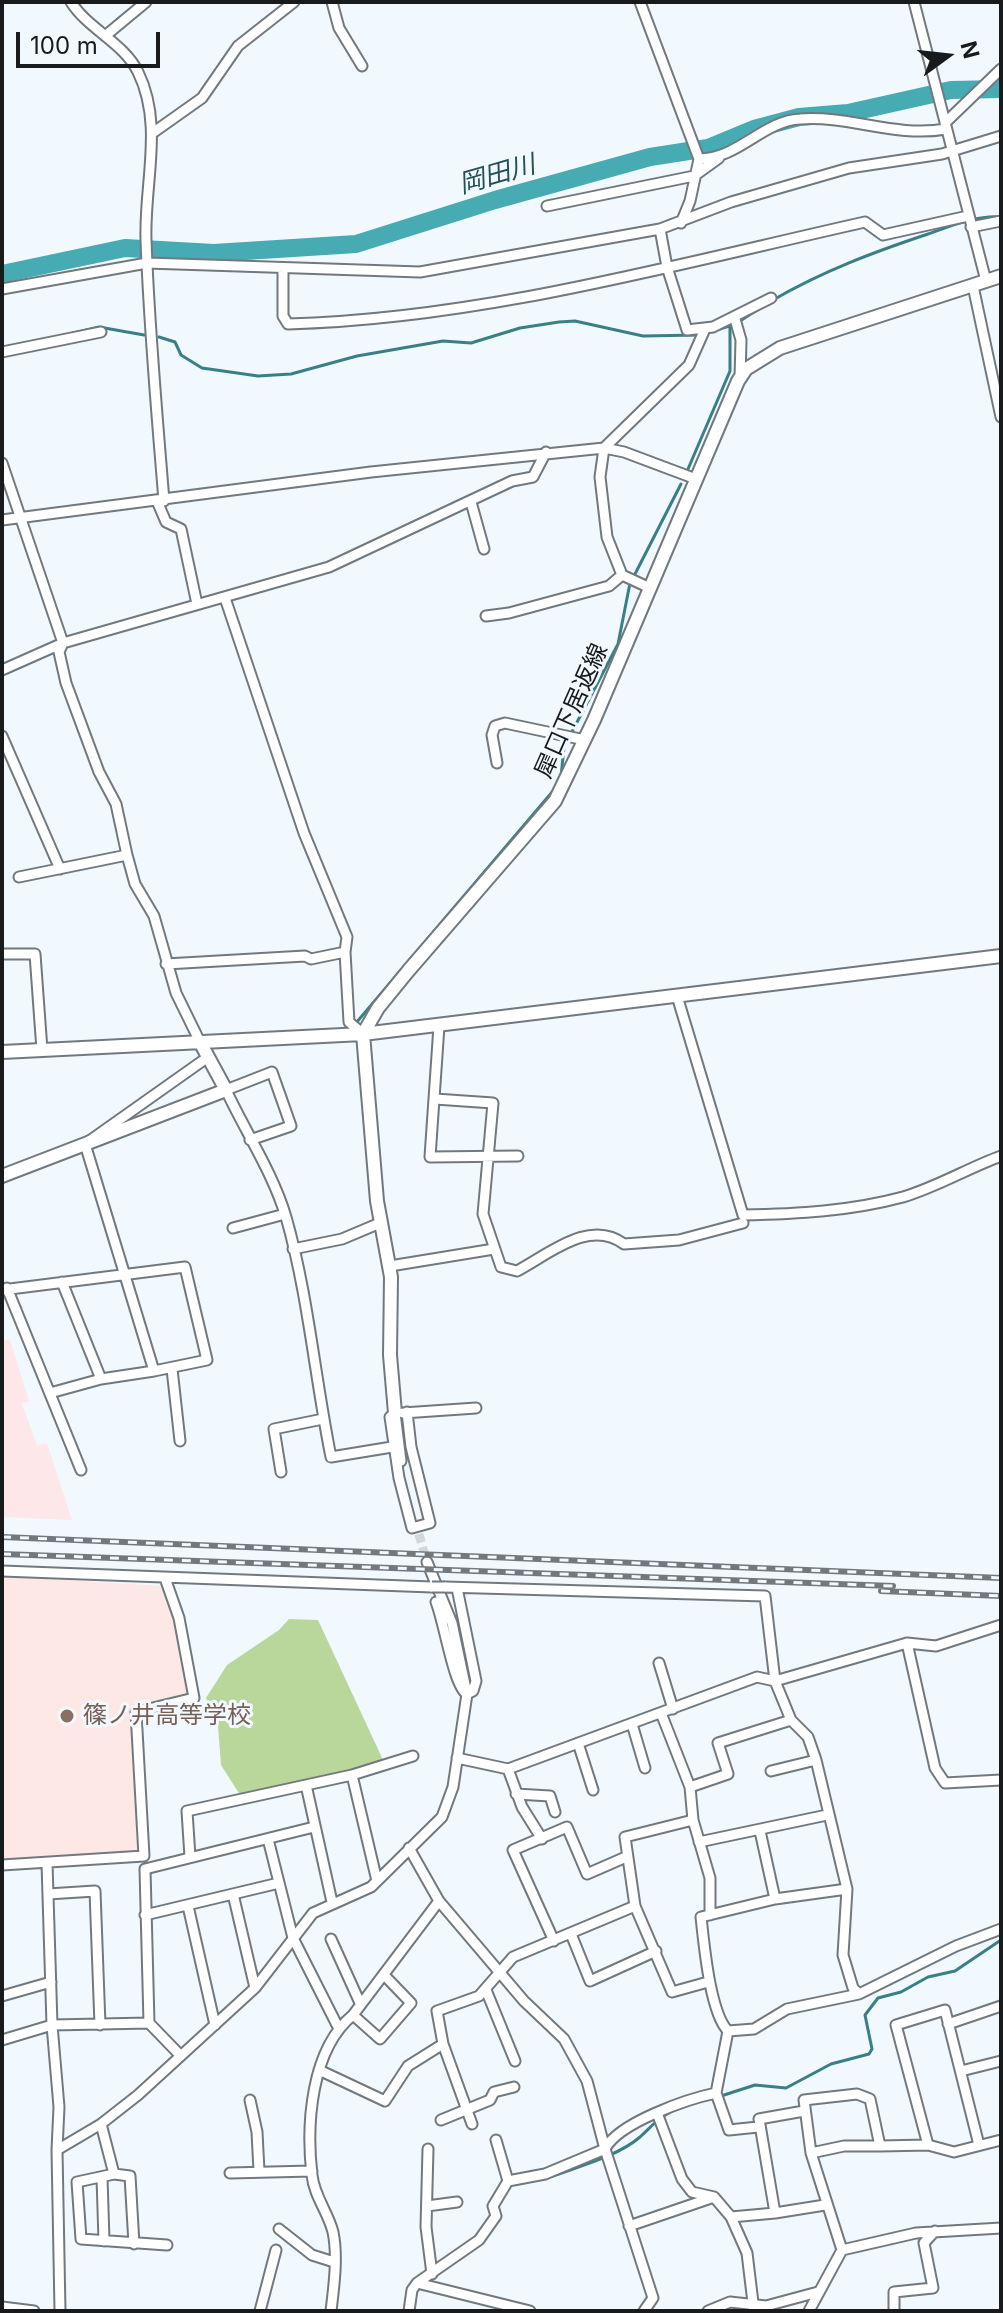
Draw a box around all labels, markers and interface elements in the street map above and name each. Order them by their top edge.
scale bar [20,16,164,66]
north arrow [907,16,987,96]
text: 100 m [30,31,98,60]
text: N [955,38,985,61]
water label: 岡田川 [455,149,539,201]
street label: 犀口下居返線 [530,639,614,783]
place label: 篠ノ井高等学校 [83,1702,251,1730]
marker: 篠ノ井高等学校 [58,1707,76,1725]

